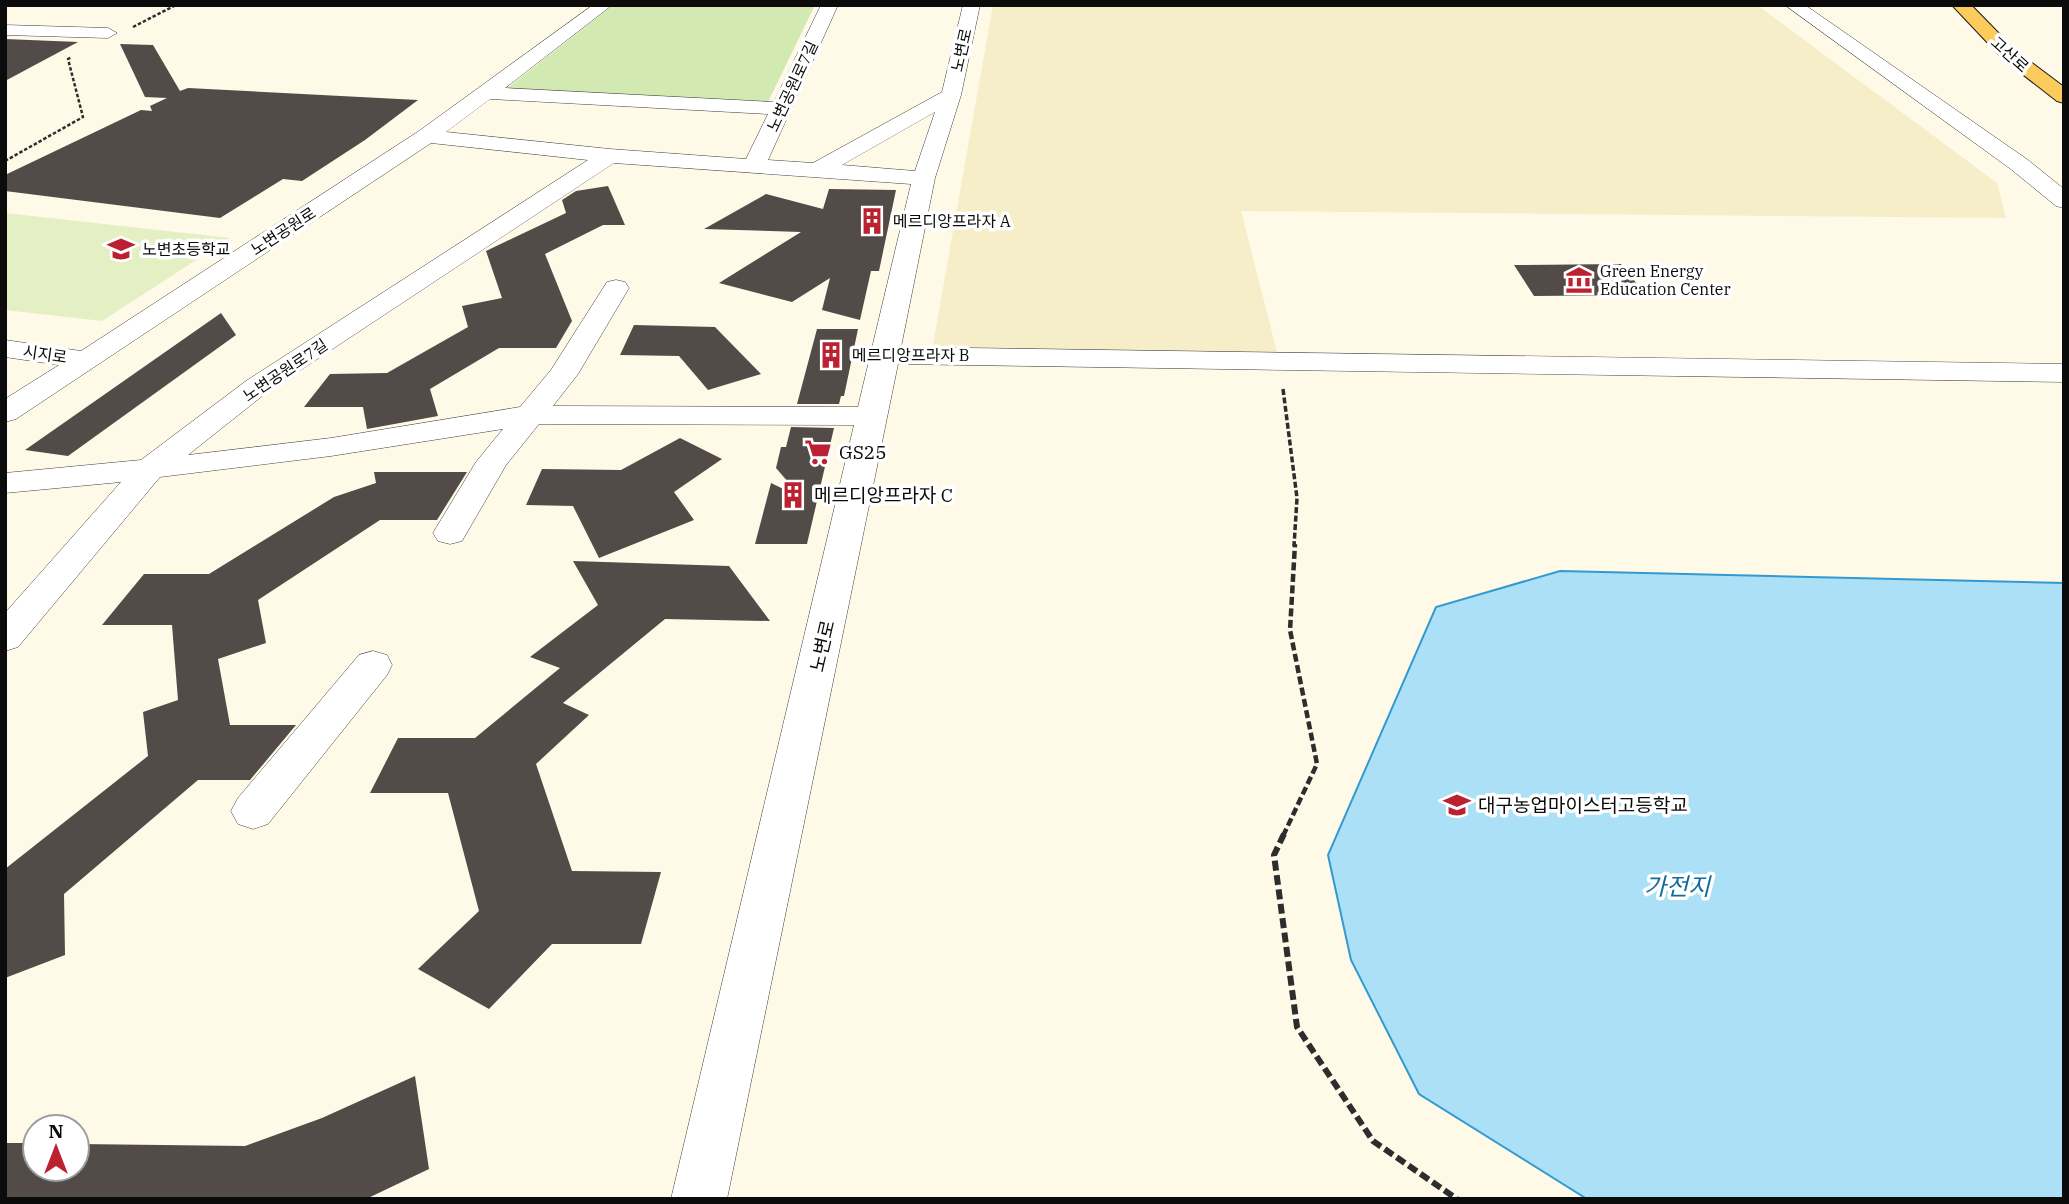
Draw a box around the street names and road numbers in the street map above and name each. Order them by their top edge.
street label: 노변로 [946,26,976,74]
street label: 고산로 [1987,32,2033,76]
street label: 노변공원로7길 [762,37,822,135]
street label: 노변공원로 [247,202,320,259]
street label: 노변공원로7길 [239,334,331,406]
street label: 시지로 [22,341,69,367]
street label: 노변로 [804,618,840,674]

